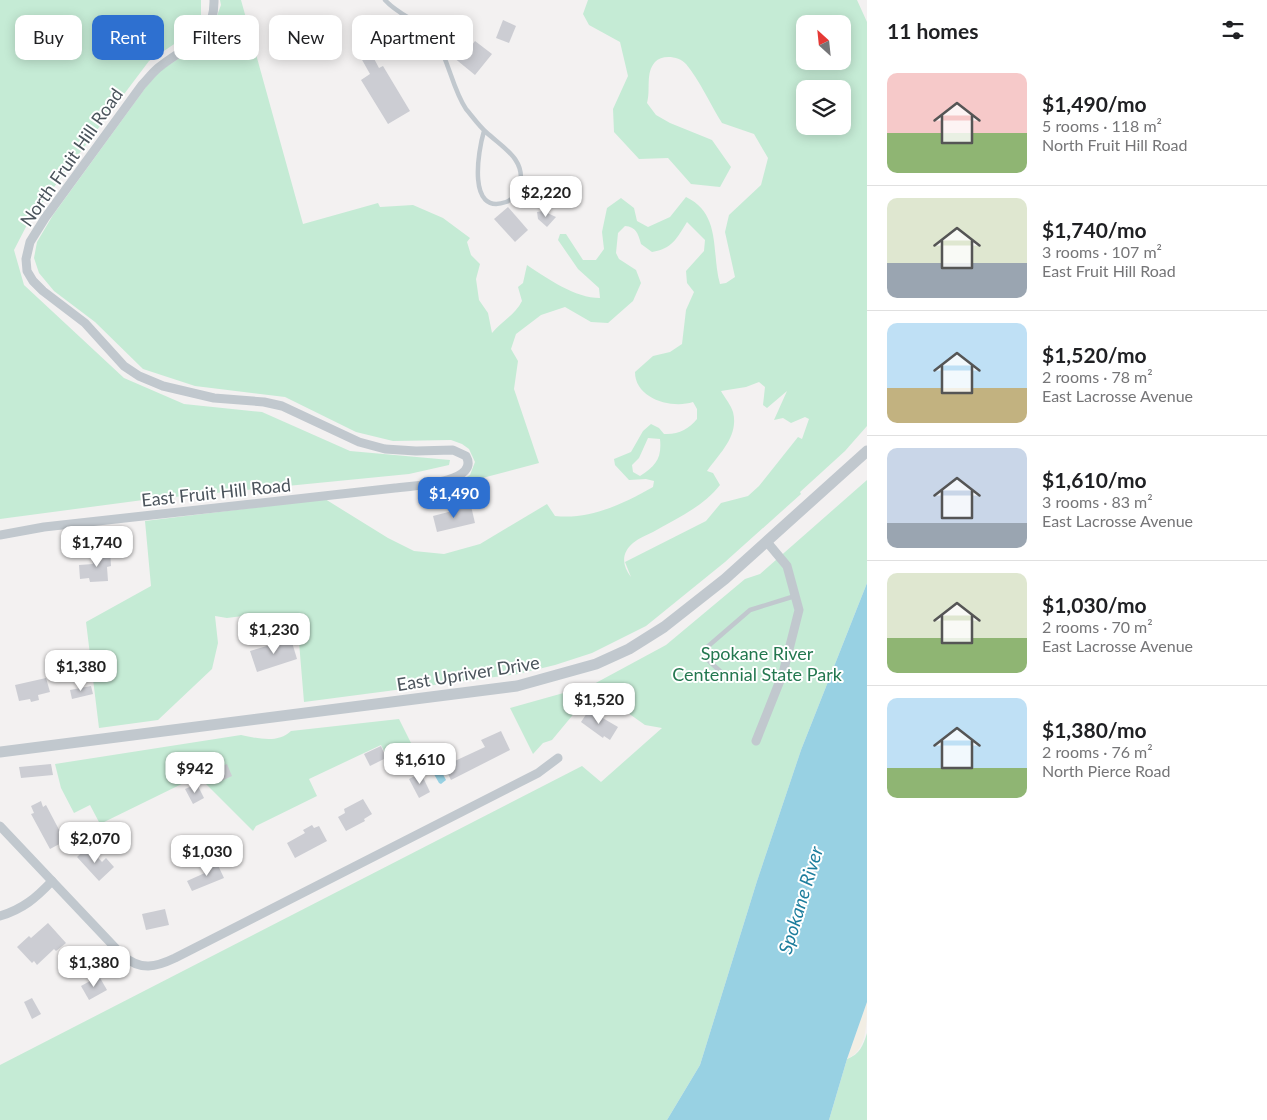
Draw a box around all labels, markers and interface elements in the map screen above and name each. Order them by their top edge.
chip: Buy [15,15,82,60]
chip: Rent [92,15,164,60]
chip: Filters [174,15,259,60]
chip: New [269,15,342,60]
chip: Apartment [352,15,473,60]
north arrow [796,15,851,70]
map controls [796,15,851,135]
icon: filters [1219,16,1247,44]
text: 11 homes [887,18,978,43]
button: layers [796,80,851,135]
street label: North Fruit Hill Road [15,84,127,230]
text: $1,490/mo [1042,91,1147,116]
icon: home [927,93,987,153]
text: 5 rooms · 118 m² [1042,116,1162,135]
text: North Fruit Hill Road [1042,135,1187,154]
pin: $2,220 [505,176,587,218]
text: $2,220 [521,182,571,201]
text: $1,740/mo [1042,217,1147,242]
icon: home [927,218,987,278]
text: 3 rooms · 107 m² [1042,242,1162,261]
text: East Fruit Hill Road [1042,261,1176,280]
text: $1,520/mo [1042,342,1147,367]
icon: home [927,343,987,403]
text: 2 rooms · 78 m² [1042,367,1153,386]
text: East Lacrosse Avenue [1042,386,1193,405]
text: $1,610/mo [1042,467,1147,492]
icon: home [927,468,987,528]
street label: East Fruit Hill Road [140,473,292,511]
pin: $1,490 [413,476,495,519]
text: $1,490 [429,483,479,502]
text: 3 rooms · 83 m² [1042,492,1153,511]
text: East Lacrosse Avenue [1042,511,1193,530]
pin: $1,740 [56,526,138,568]
text: $1,740 [72,532,122,551]
text: $1,030/mo [1042,592,1147,617]
icon: home [927,593,987,653]
pin: $1,230 [233,612,315,655]
text: 2 rooms · 70 m² [1042,617,1153,636]
text: $1,230 [249,619,299,638]
text: East Lacrosse Avenue [1042,636,1193,655]
park label: Spokane River Centennial State Park [672,642,843,685]
pin: $1,380 [40,650,122,692]
street label: East Upriver Drive [395,651,541,695]
text: $1,380 [56,656,106,675]
pin: $1,520 [558,682,640,725]
text: $1,520 [574,689,624,708]
text: $1,380/mo [1042,717,1147,742]
icon: home [927,718,987,778]
pin: $1,610 [379,742,461,785]
text: 2 rooms · 76 m² [1042,742,1153,761]
text: $1,610 [395,749,445,768]
pin: $942 [165,752,225,794]
text: $942 [176,758,214,777]
text: North Pierce Road [1042,761,1171,780]
pin: $2,070 [54,822,136,864]
text: $2,070 [70,828,120,847]
pin: $1,030 [166,834,248,877]
text: $1,030 [182,841,232,860]
water label: Spokane River [773,843,827,956]
pin: $1,380 [53,946,135,988]
text: $1,380 [69,952,119,971]

